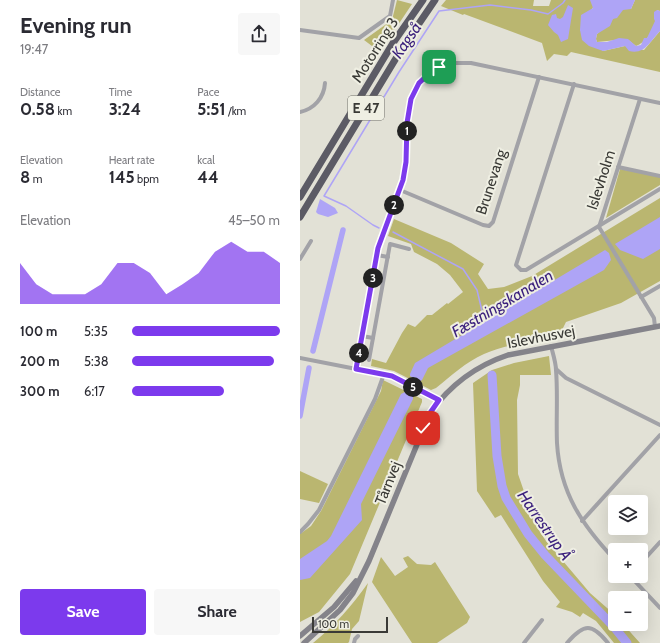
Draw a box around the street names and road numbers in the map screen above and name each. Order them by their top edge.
street label: Motorring 3 [348,14,402,86]
road number: E 47 [348,96,384,120]
street label: Brunevang [472,146,510,217]
street label: Islevholm [583,148,619,212]
street label: Islevhusvej [506,322,576,352]
street label: Tårnvej [371,459,405,507]

